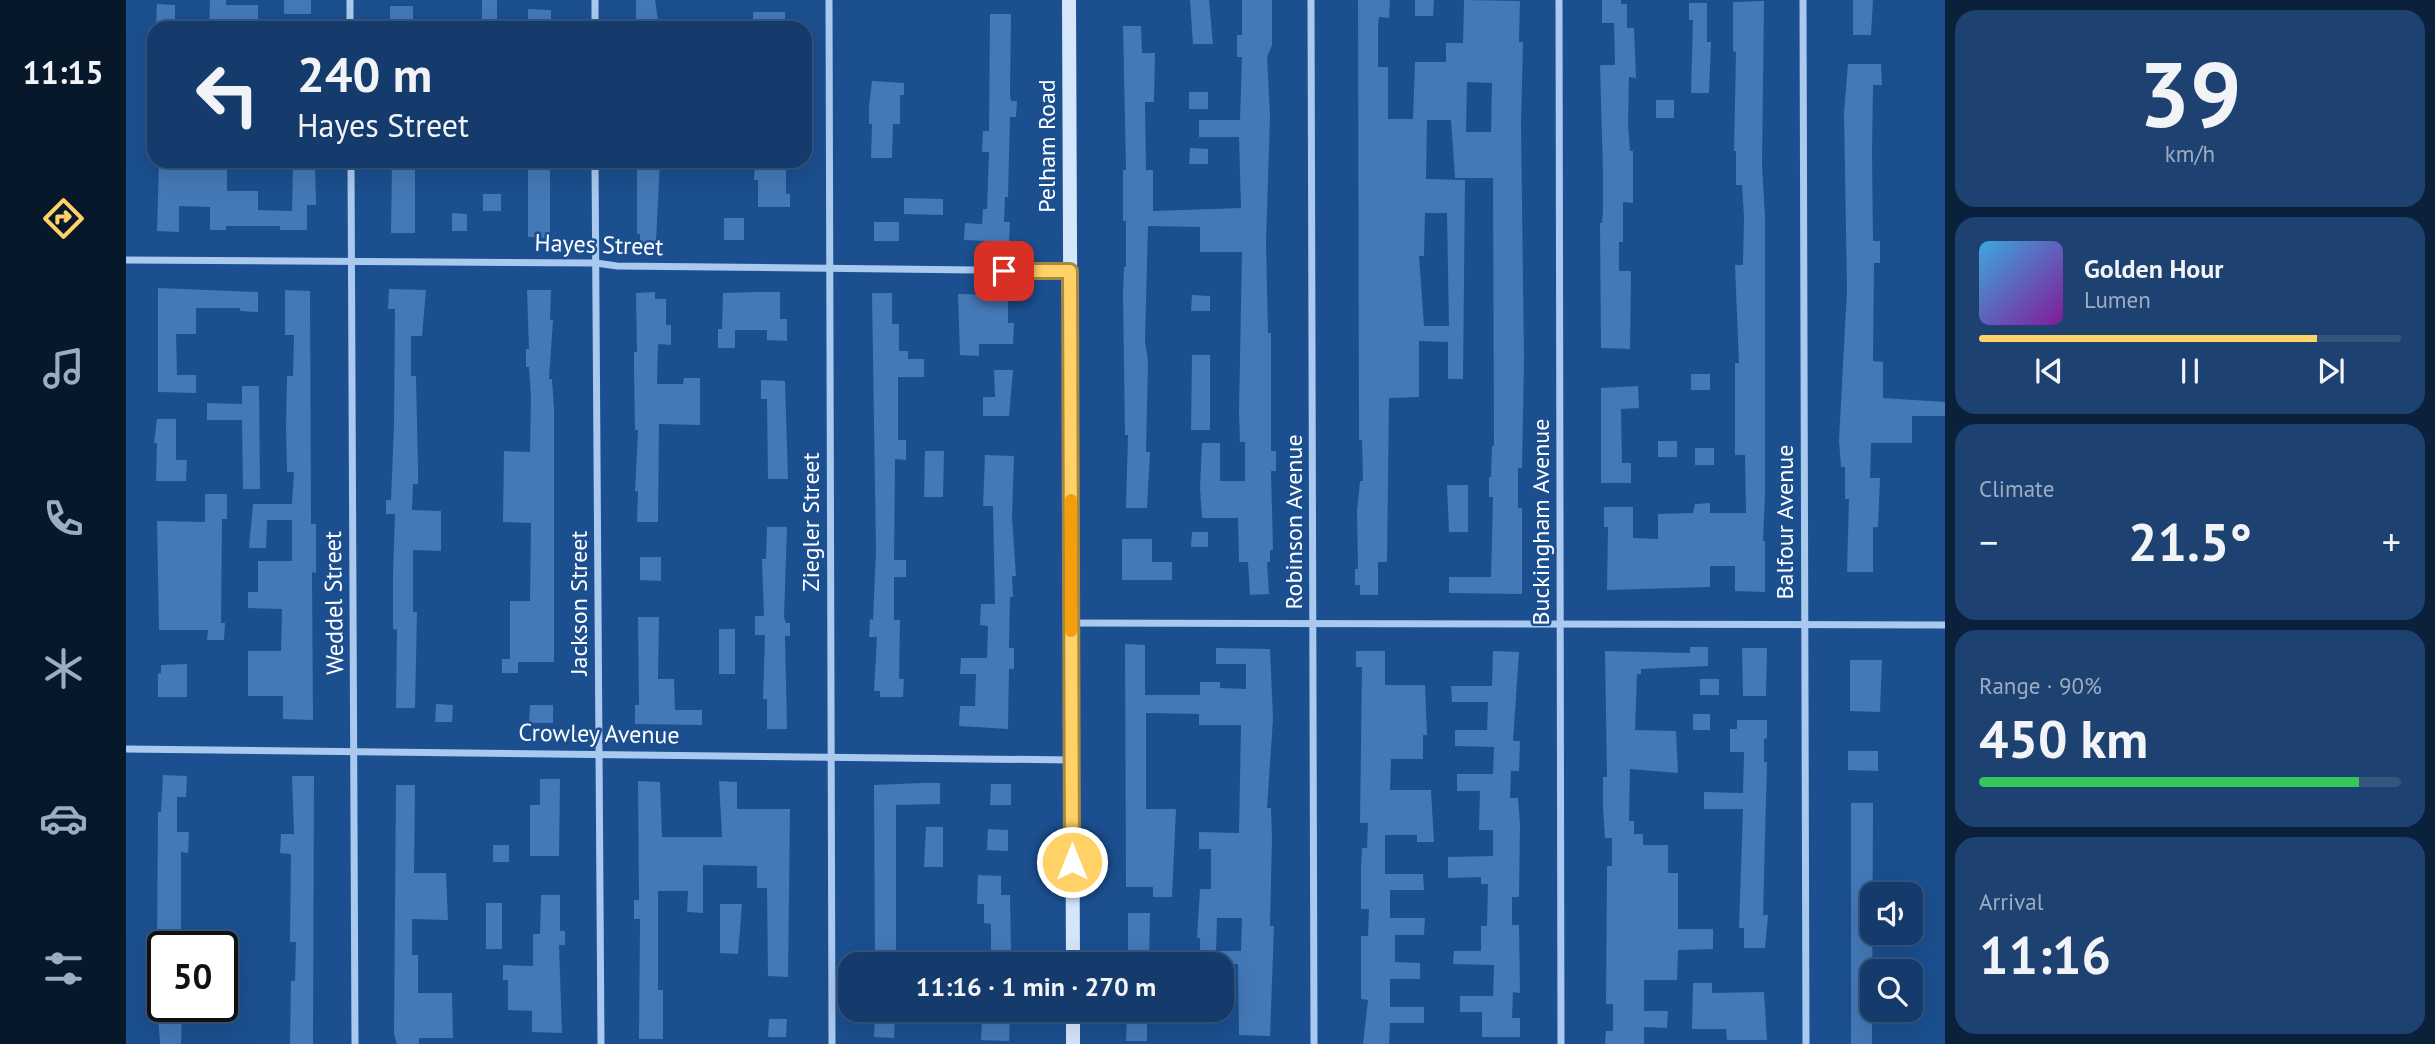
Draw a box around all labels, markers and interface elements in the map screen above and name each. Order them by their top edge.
text: 39 [2138,34,2242,152]
text: 240 m [297,42,432,106]
icon: left [182,49,273,140]
text: 11:15 [22,51,104,93]
street label: Pelham Road [1031,79,1062,213]
text: Hayes Street [297,104,469,146]
text: km/h [2165,139,2215,168]
icon: directions [39,194,88,243]
street label: Hayes Street [534,227,664,262]
pin [974,241,1034,301]
icon: arrive [985,252,1023,290]
text: Golden Hour [2084,252,2223,285]
text: Lumen [2084,285,2151,314]
icon: music [39,344,88,393]
icon: previous [2030,352,2068,390]
icon: pause [2171,352,2209,390]
icon: next [2312,352,2350,390]
street label: Buckingham Avenue [1525,419,1556,625]
street label: Robinson Avenue [1278,434,1309,610]
street label: Balfour Avenue [1769,445,1800,599]
street label: Ziegler Street [795,452,826,592]
text: Climate [1979,474,2054,503]
icon: phone [39,494,88,543]
text: 21.5° [2128,508,2252,575]
text: − [1979,517,1998,566]
text: + [2382,517,2401,566]
street label: Jackson Street [563,530,594,677]
street label: Weddel Street [317,531,350,675]
icon: climate [39,644,88,693]
text: Range · 90% [1979,671,2102,700]
text: 450 km [1979,705,2148,772]
street label: Crowley Avenue [518,717,680,750]
icon: car [39,794,88,843]
position arrow [1035,825,1109,899]
map controls [1860,882,1923,1022]
button: sound [1860,882,1923,945]
text: Arrival [1979,887,2043,916]
text: 11:16 [1979,921,2111,988]
speed limit sign: 50 [147,931,238,1022]
icon: filters [39,944,88,993]
button: search [1860,959,1923,1022]
text: 11:16 · 1 min · 270 m [916,970,1156,1003]

